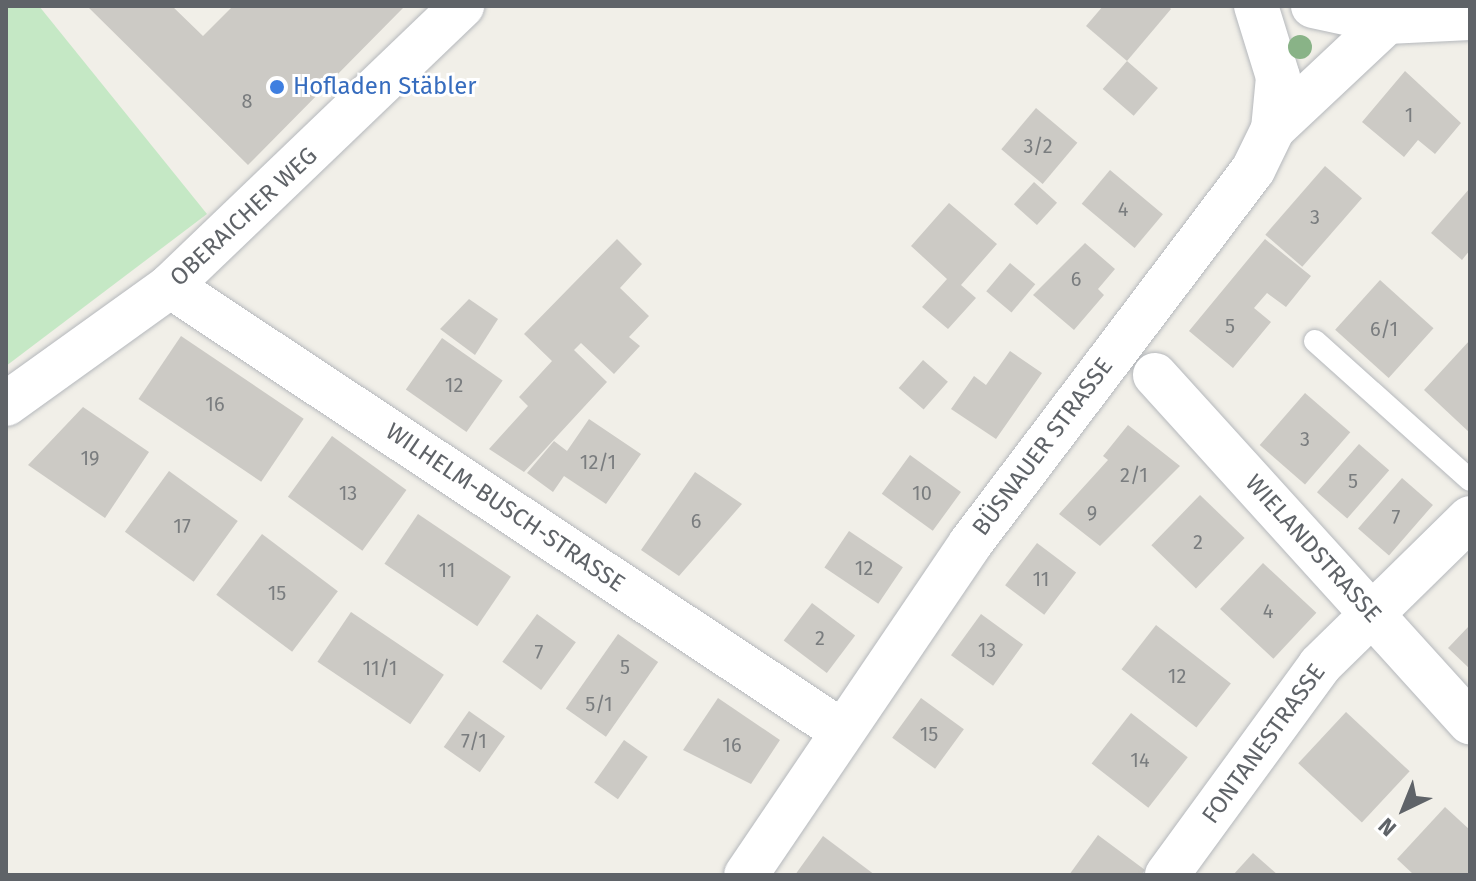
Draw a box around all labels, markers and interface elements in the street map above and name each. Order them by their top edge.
place label: Hofladen Stäbler [293,73,476,101]
marker: Hofladen Stäbler [268,78,286,96]
house number: 8 [241,89,253,113]
house number: 1 [1405,103,1413,127]
house number: 3/2 [1023,134,1053,158]
street label: OBERAICHER WEG [165,142,323,292]
house number: 4 [1118,197,1128,221]
house number: 3 [1310,205,1320,229]
house number: 6 [1071,267,1081,291]
house number: 5 [1225,314,1235,338]
house number: 6/1 [1370,317,1398,341]
street label: BÜSNAUER STRASSE [967,353,1119,541]
house number: 12 [445,373,463,397]
house number: 16 [205,392,225,416]
street label: WILHELM-BUSCH-STRASSE [380,417,630,599]
house number: 3 [1300,427,1310,451]
house number: 19 [80,446,100,470]
house number: 12/1 [580,450,616,474]
house number: 2/1 [1120,463,1148,487]
street label: WIELANDSTRASSE [1239,469,1387,629]
house number: 5 [1348,469,1358,493]
house number: 13 [339,481,357,505]
house number: 10 [912,481,932,505]
house number: 9 [1087,501,1097,525]
house number: 7 [1392,505,1400,529]
house number: 6 [691,509,701,533]
house number: 17 [173,514,191,538]
house number: 2 [1193,530,1203,554]
house number: 12 [855,556,873,580]
house number: 11 [438,558,456,582]
house number: 11 [1032,567,1050,591]
house number: 15 [268,581,286,605]
house number: 4 [1263,599,1273,623]
house number: 2 [815,626,825,650]
house number: 13 [978,638,996,662]
house number: 7 [535,640,543,664]
house number: 5 [620,655,630,679]
house number: 11/1 [363,656,397,680]
street label: FONTANESTRASSE [1196,659,1332,829]
house number: 12 [1168,664,1186,688]
house number: 5/1 [585,692,613,716]
house number: 15 [920,722,938,746]
house number: 7/1 [461,729,487,753]
house number: 16 [722,733,742,757]
house number: 14 [1130,748,1150,772]
north arrow [1364,769,1444,849]
text: N [1373,812,1402,842]

